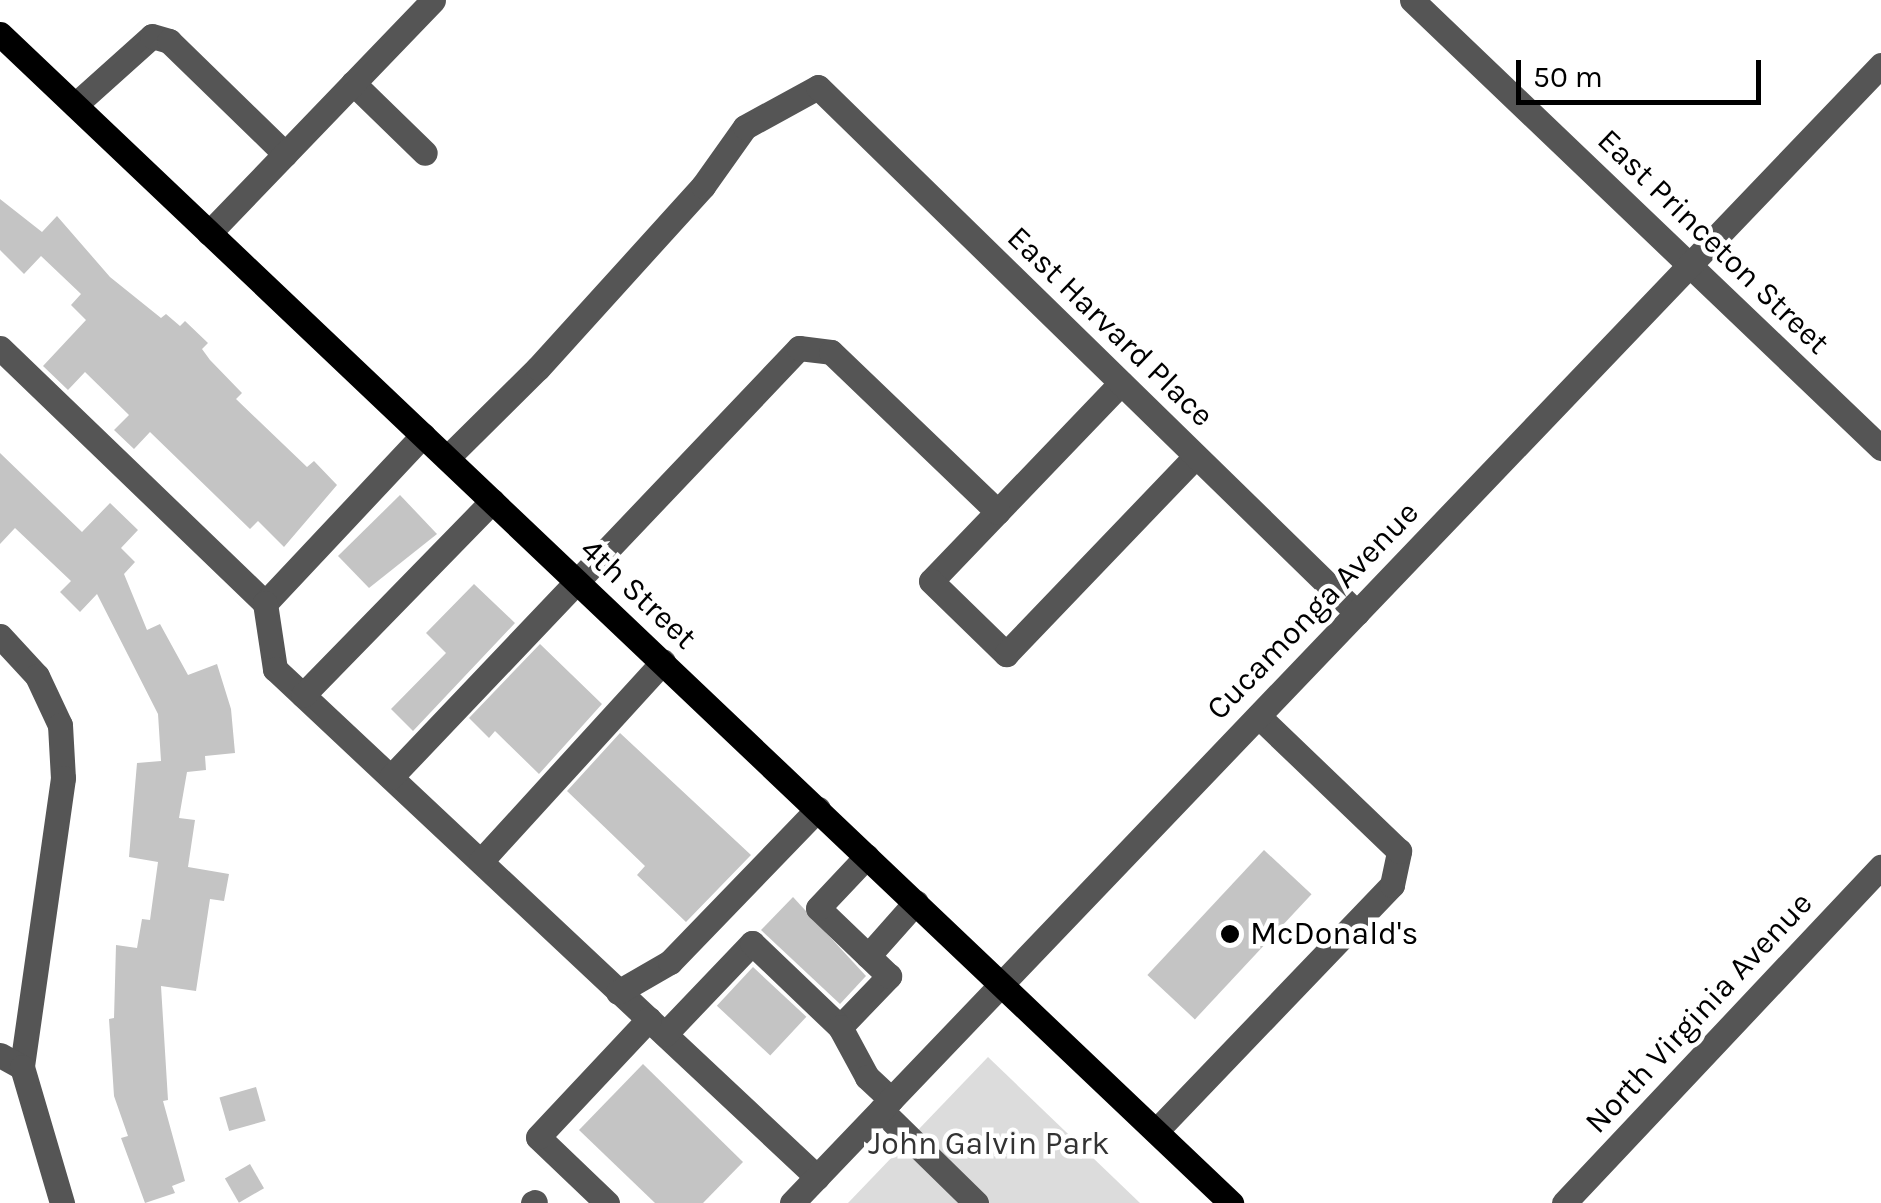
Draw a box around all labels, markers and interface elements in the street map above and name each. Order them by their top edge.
scale bar [1521,40,1766,102]
text: 50 m [1533,59,1603,95]
street label: East Princeton Street [1589,121,1837,363]
street label: East Harvard Place [999,219,1221,435]
street label: Cucamonga Avenue [1199,494,1427,728]
street label: 4th Street [572,531,704,657]
street label: North Virginia Avenue [1577,885,1821,1141]
place label: McDonald's [1250,915,1418,953]
marker: McDonald's [1219,923,1241,945]
park label: John Galvin Park [868,1125,1110,1163]

